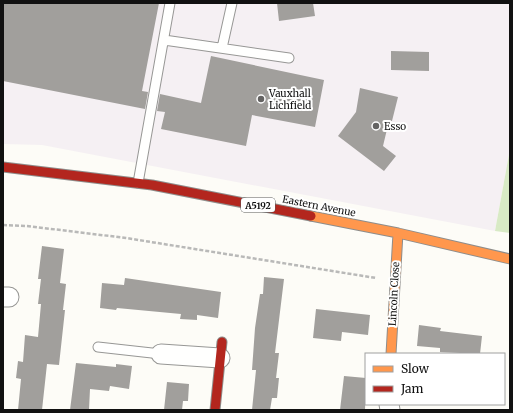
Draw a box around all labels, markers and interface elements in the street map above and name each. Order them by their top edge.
place label: Vauxhall Lichfield [268,87,311,112]
marker: Vauxhall Lichfield [256,94,266,104]
place label: Esso [384,120,406,133]
marker: Esso [371,121,381,131]
street label: Eastern Avenue [281,193,357,219]
road number: A5192 [241,198,275,212]
street label: Lincoln Close [386,261,402,327]
legend [365,353,505,405]
text: Slow [401,361,430,376]
text: Jam [400,381,424,396]

